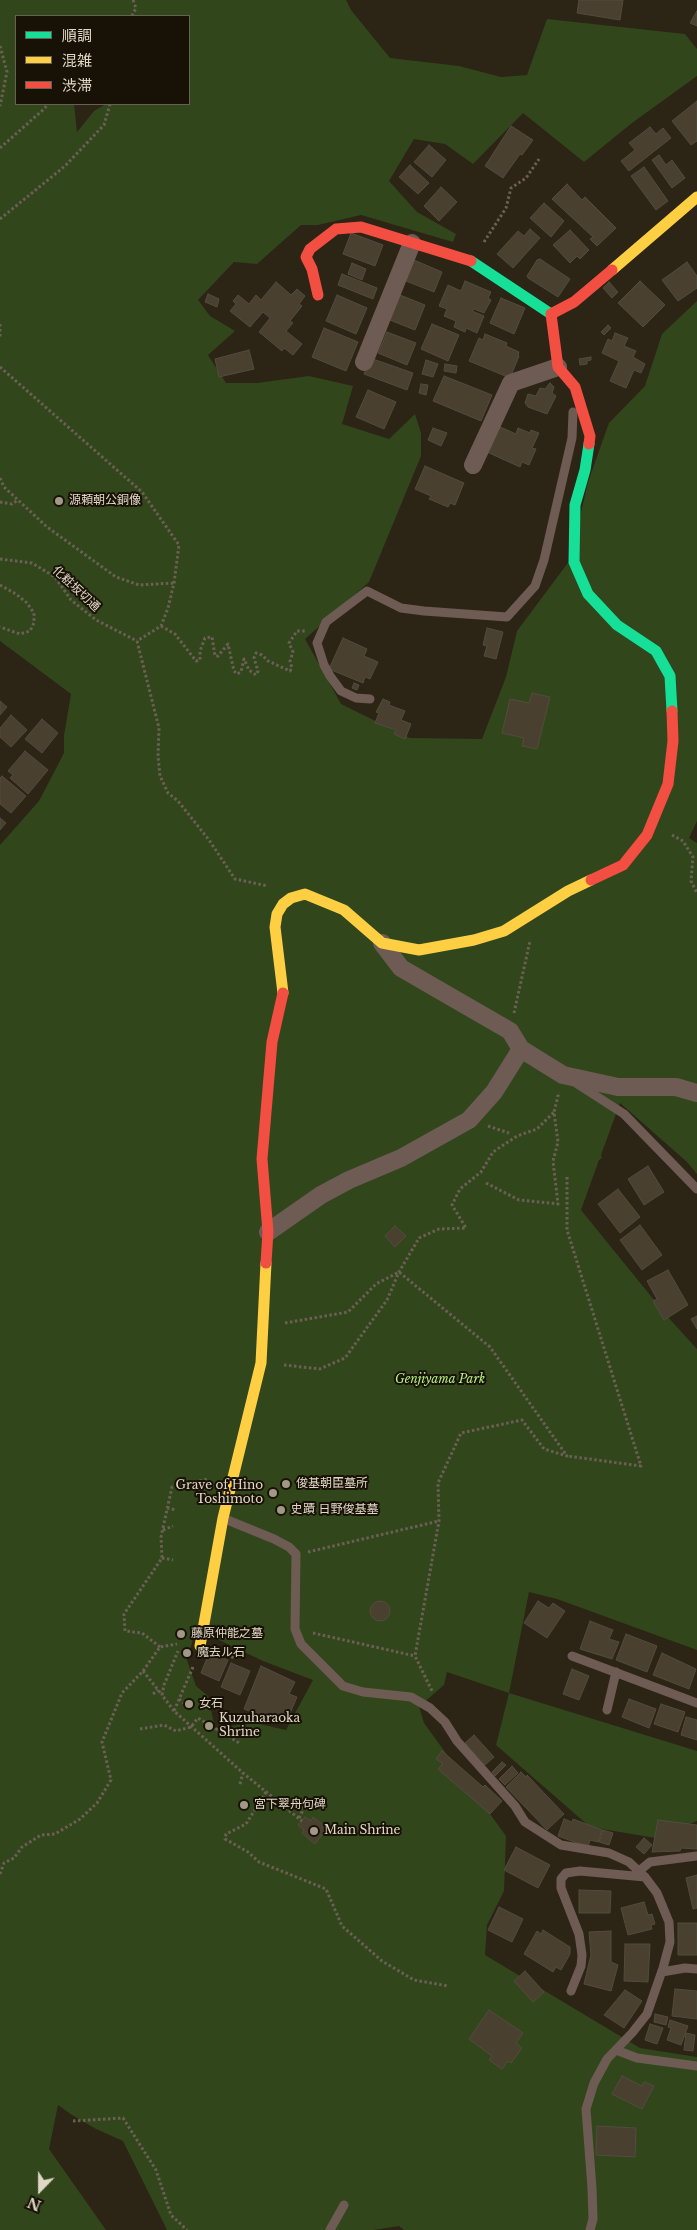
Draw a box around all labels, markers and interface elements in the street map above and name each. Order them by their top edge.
legend [15,15,190,105]
text: 順調 [62,26,92,45]
text: 混雑 [62,51,92,70]
text: 渋滞 [62,76,92,95]
place label: 源頼朝公銅像 [69,494,141,508]
marker: 源頼朝公銅像 [53,495,65,507]
street label: 化粧坂切通 [49,563,103,615]
park label: Genjiyama Park [395,1373,485,1387]
place label: 俊基朝臣墓所 [296,1477,368,1491]
marker: 俊基朝臣墓所 [280,1478,292,1490]
place label: Grave of Hino Toshimoto [176,1479,263,1507]
marker: Grave of Hino Toshimoto [267,1487,279,1499]
place label: 史蹟 日野俊基墓 [291,1503,378,1517]
marker: 史蹟 日野俊基墓 [275,1504,287,1516]
place label: 藤原仲能之墓 [191,1627,263,1641]
marker: 藤原仲能之墓 [175,1628,187,1640]
place label: 魔去ル石 [197,1646,245,1660]
marker: 魔去ル石 [181,1647,193,1659]
place label: 女石 [199,1697,223,1711]
marker: 女石 [183,1698,195,1710]
place label: Kuzuharaoka Shrine [219,1712,300,1740]
marker: Kuzuharaoka Shrine [203,1720,215,1732]
place label: 宮下翠舟句碑 [254,1798,326,1812]
marker: 宮下翠舟句碑 [238,1799,250,1811]
place label: Main Shrine [324,1824,400,1838]
marker: Main Shrine [308,1825,320,1837]
north arrow [15,2165,65,2215]
text: N [25,2193,44,2215]

